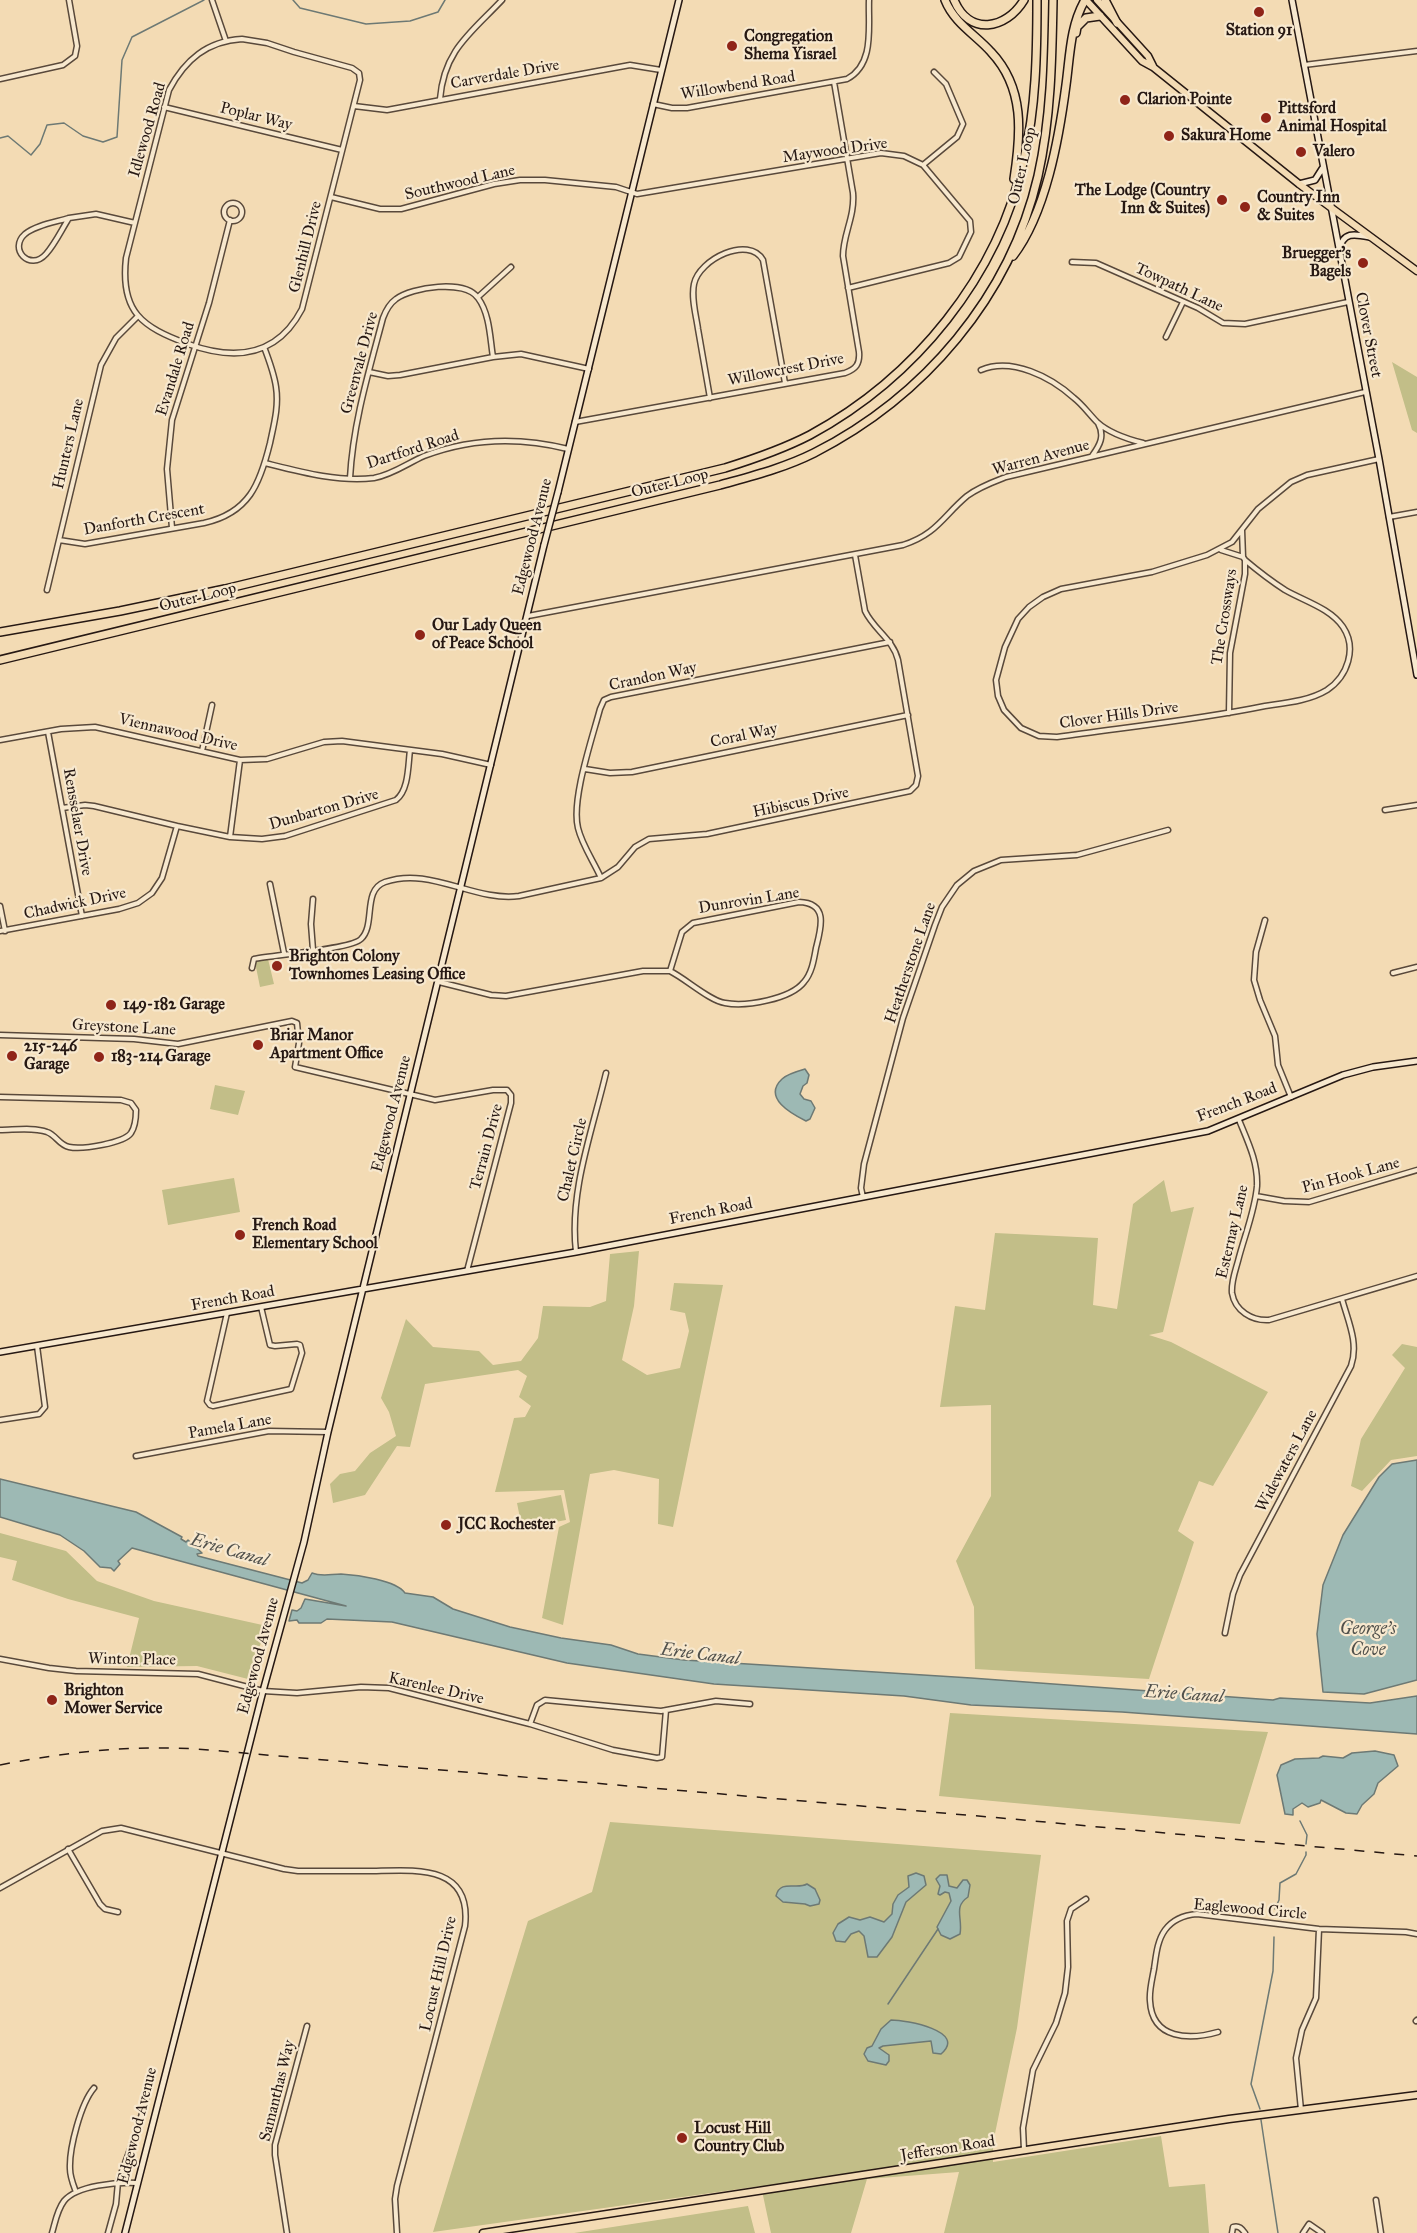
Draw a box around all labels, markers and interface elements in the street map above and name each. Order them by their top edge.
marker: Station 91 [1252,5,1266,19]
place label: Station 91 [1226,21,1292,41]
place label: Congregation Shema Yisrael [744,27,837,65]
marker: Congregation Shema Yisrael [725,39,739,53]
street label: Carverdale Drive [449,56,561,94]
street label: Willowbend Road [679,67,797,105]
street label: Idlewood Road [125,80,171,180]
place label: Clarion Pointe [1137,90,1232,110]
marker: Clarion Pointe [1118,93,1132,107]
street label: Poplar Way [218,99,294,135]
place label: Pittsford Animal Hospital [1278,99,1387,137]
marker: Pittsford Animal Hospital [1259,111,1273,125]
street label: Outer Loop [1005,126,1041,206]
place label: Sakura Home [1181,126,1271,146]
marker: Sakura Home [1162,129,1176,143]
street label: Maywood Drive [781,134,889,168]
place label: Valero [1313,142,1355,162]
marker: Valero [1294,145,1308,159]
street label: Southwood Lane [403,161,517,205]
place label: The Lodge (Country Inn & Suites) [1075,181,1210,219]
place label: Country Inn & Suites [1257,188,1340,226]
marker: The Lodge (Country Inn & Suites) [1215,193,1229,207]
street label: Glenhill Drive [285,199,327,295]
marker: Country Inn & Suites [1238,200,1252,214]
place label: Bruegger's Bagels [1282,244,1351,282]
marker: Bruegger's Bagels [1356,256,1370,270]
street label: Towpath Lane [1132,259,1226,317]
street label: Clover Street [1350,291,1386,379]
street label: Greenvale Drive [337,310,383,416]
street label: Evandale Road [153,320,199,418]
street label: Willowcrest Drive [726,349,846,391]
street label: Hunters Lane [49,397,89,491]
street label: Dartford Road [364,426,462,474]
street label: Warren Avenue [990,436,1092,480]
street label: Outer Loop [629,465,711,503]
street label: Edgewood Avenue [509,477,557,597]
street label: Danforth Crescent [82,500,206,540]
street label: The Crossways [1208,568,1242,666]
street label: Outer Loop [157,579,239,617]
place label: Our Lady Queen of Peace School [432,616,541,654]
marker: Our Lady Queen of Peace School [413,628,427,642]
street label: Crandon Way [607,658,699,696]
street label: Clover Hills Drive [1058,698,1180,734]
street label: Viennawood Drive [117,710,239,756]
street label: Coral Way [709,720,779,752]
street label: Rensselaer Drive [58,767,96,877]
street label: Hibiscus Drive [751,783,851,823]
street label: Dunbarton Drive [267,785,381,835]
street label: Chadwick Drive [22,884,128,924]
street label: Dunrovin Lane [697,884,801,918]
street label: Heatherstone Lane [881,900,941,1026]
place label: Brighton Colony Townhomes Leasing Office [289,947,466,985]
marker: Brighton Colony Townhomes Leasing Office [270,959,284,973]
place label: 149-182 Garage [123,995,225,1015]
marker: 149-182 Garage [104,998,118,1012]
street label: Greystone Lane [72,1016,176,1040]
place label: Briar Manor Apartment Office [270,1026,383,1064]
place label: 215-246 Garage [24,1037,77,1075]
marker: Briar Manor Apartment Office [251,1038,265,1052]
place label: 183-214 Garage [111,1047,211,1067]
marker: 215-246 Garage [5,1049,19,1063]
marker: 183-214 Garage [92,1050,106,1064]
street label: Edgewood Avenue [368,1054,416,1174]
street label: French Road [1194,1079,1280,1127]
street label: Terrain Drive [466,1102,508,1192]
street label: Chalet Circle [554,1116,592,1204]
street label: Pin Hook Lane [1300,1154,1402,1198]
street label: Esternay Lane [1213,1183,1253,1281]
street label: French Road [668,1195,754,1229]
place label: French Road Elementary School [252,1216,378,1254]
marker: French Road Elementary School [233,1228,247,1242]
street label: French Road [190,1282,276,1316]
street label: Widewaters Lane [1252,1407,1322,1515]
street label: Pamela Lane [187,1410,273,1444]
place label: JCC Rochester [458,1515,555,1535]
marker: JCC Rochester [439,1518,453,1532]
water label: Erie Canal [188,1530,270,1572]
street label: Edgewood Avenue [234,1596,284,1716]
water label: George's Cove [1340,1619,1396,1662]
water label: Erie Canal [659,1639,741,1671]
street label: Winton Place [88,1650,176,1670]
street label: Karenlee Drive [386,1669,486,1709]
place label: Brighton Mower Service [64,1681,162,1719]
water label: Erie Canal [1144,1681,1224,1709]
marker: Brighton Mower Service [45,1693,59,1707]
street label: Eaglewood Circle [1193,1895,1307,1925]
street label: Locust Hill Drive [416,1915,462,2033]
street label: Samanthas Way [256,2038,300,2144]
street label: Edgewood Avenue [114,2066,162,2186]
place label: Locust Hill Country Club [694,2119,784,2157]
marker: Locust Hill Country Club [675,2131,689,2145]
street label: Jefferson Road [899,2132,997,2166]

